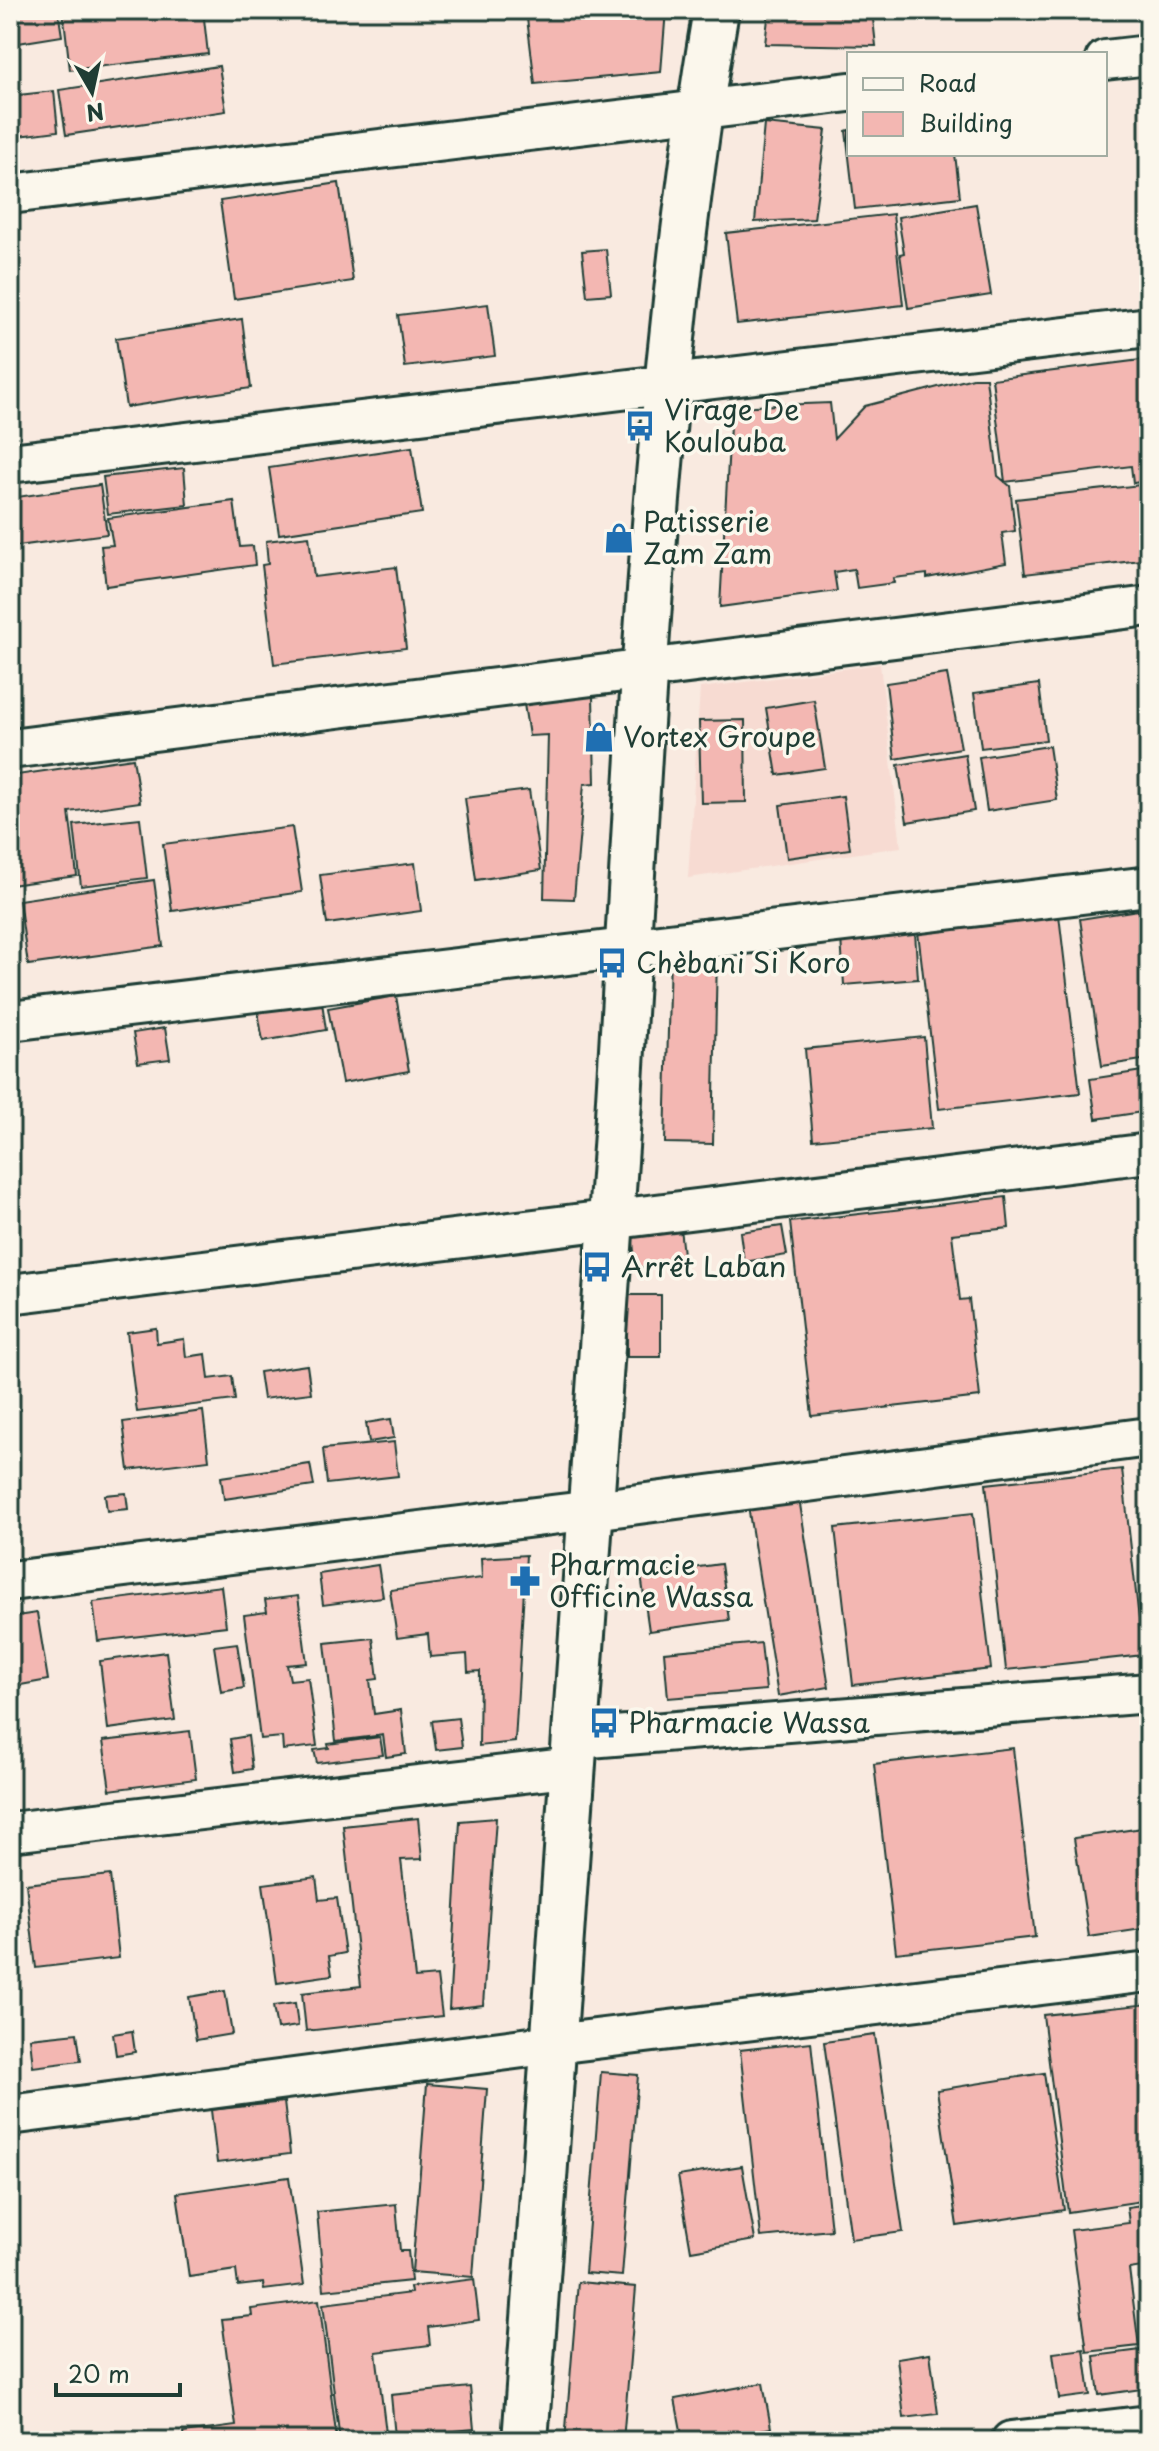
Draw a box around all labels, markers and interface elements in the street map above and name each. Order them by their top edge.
north arrow [52,52,132,132]
legend [847,52,1107,156]
text: Road [919,64,977,100]
text: N [84,96,107,131]
text: Building [919,104,1013,140]
place label: Virage De Koulouba [664,387,800,462]
bus stop icon: Virage De Koulouba [623,409,657,443]
place label: Patisserie Zam Zam [643,499,772,574]
shop icon: Patisserie Zam Zam [602,521,636,555]
place label: Vortex Groupe [623,714,816,757]
shop icon: Vortex Groupe [582,720,616,754]
place label: Chèbani Si Koro [636,940,851,983]
bus stop icon: Chèbani Si Koro [595,946,629,980]
place label: Arrêt Laban [621,1244,786,1287]
bus stop icon: Arrêt Laban [580,1250,614,1284]
place label: Pharmacie Officine Wassa [549,1542,754,1617]
pharmacy icon: Pharmacie Officine Wassa [508,1564,542,1598]
place label: Pharmacie Wassa [628,1700,871,1743]
bus stop icon: Pharmacie Wassa [587,1706,621,1740]
scale bar [56,2347,180,2397]
text: 20 m [68,2355,130,2391]

